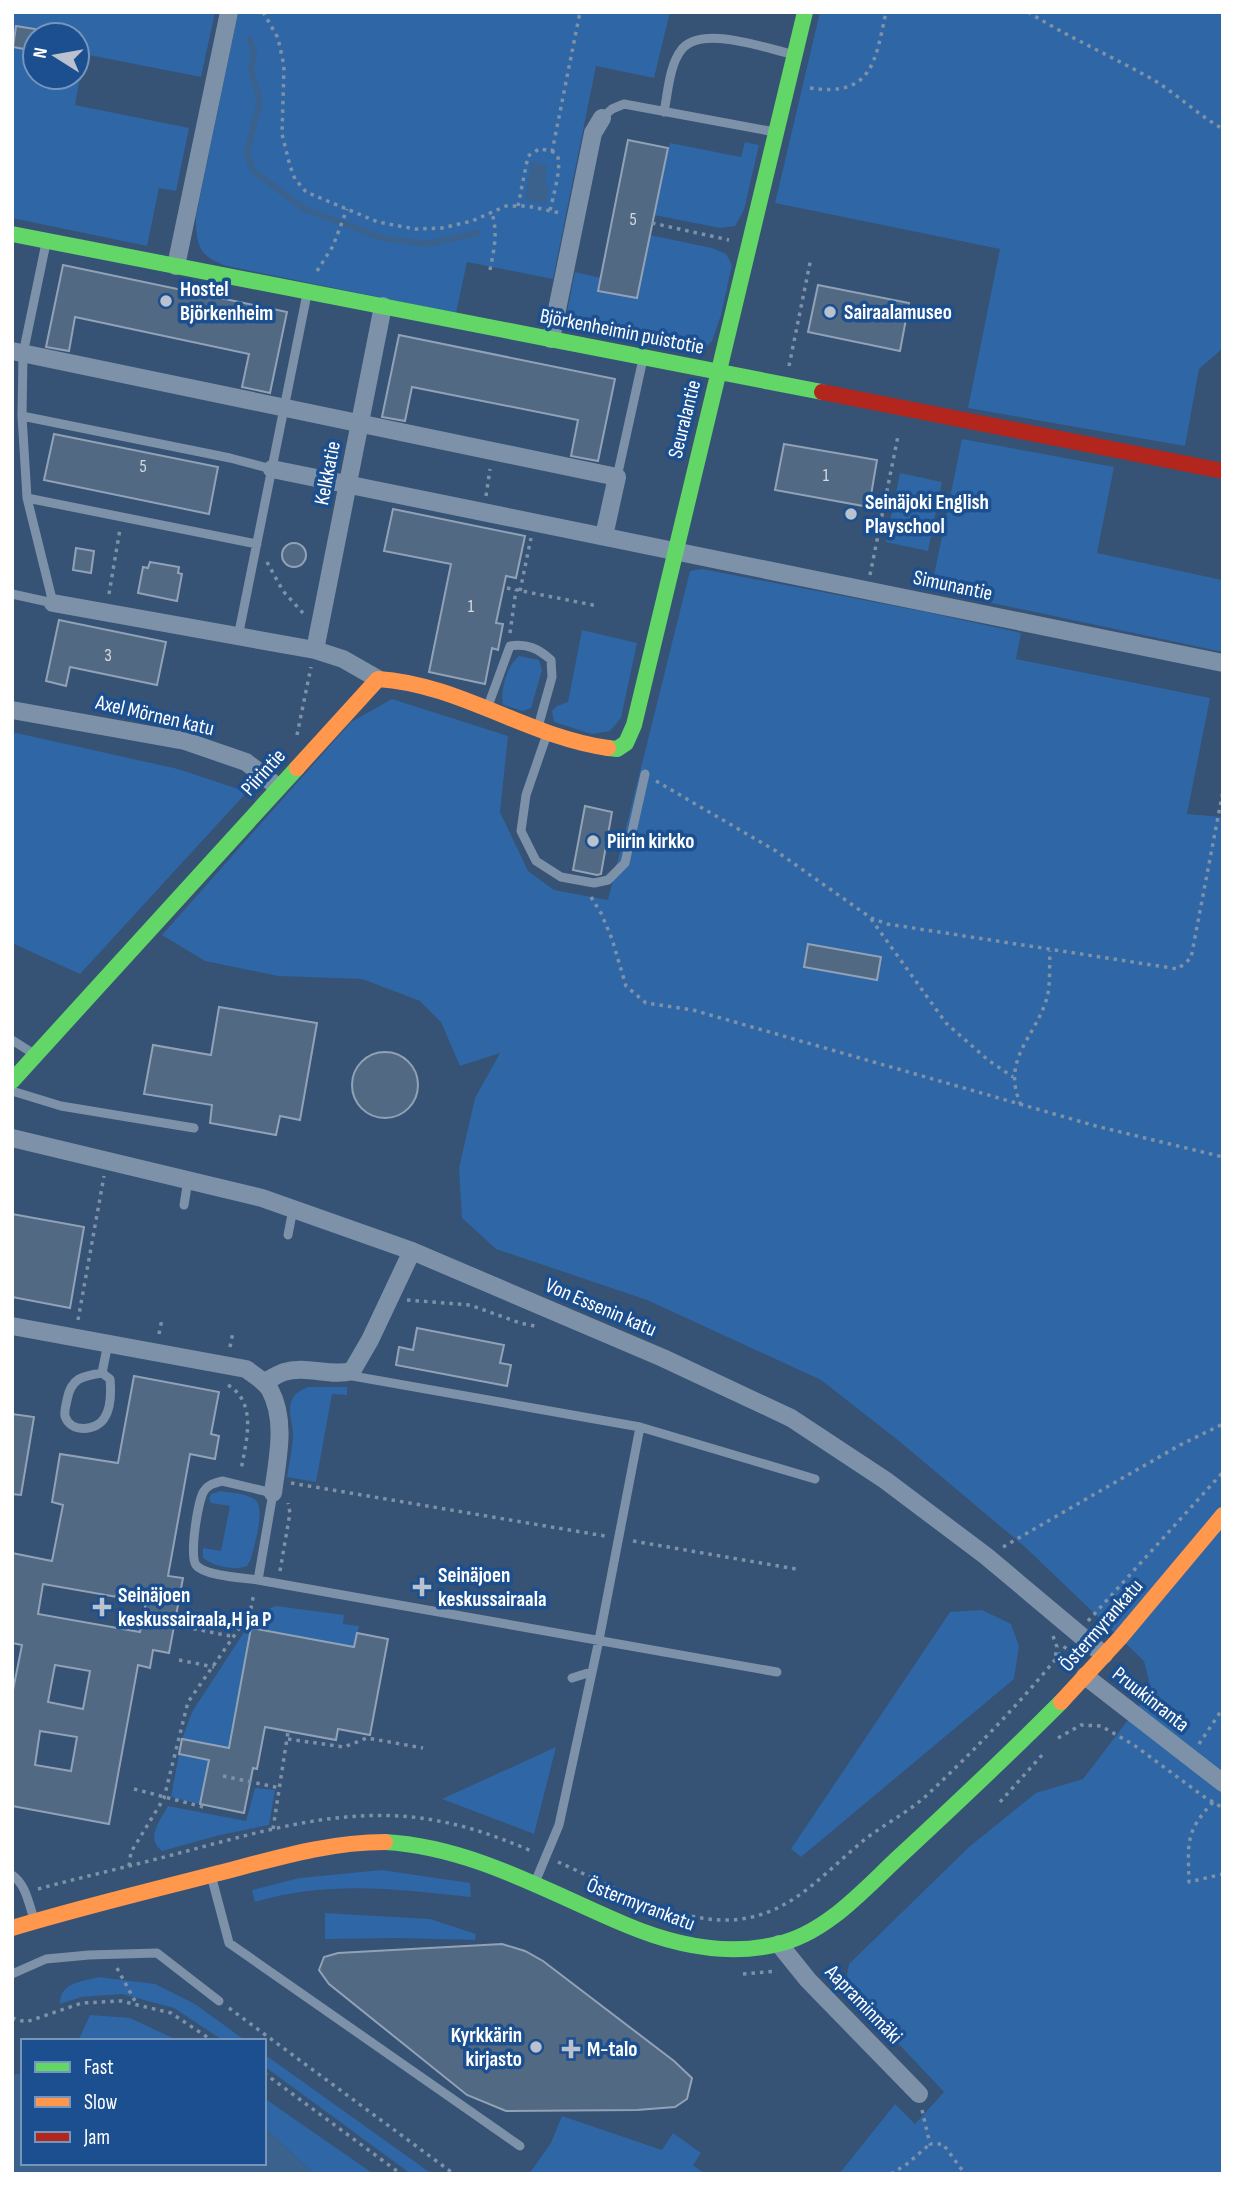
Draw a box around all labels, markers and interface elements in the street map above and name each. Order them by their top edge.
north arrow [21,21,91,91]
text: N [29,46,53,60]
house number: 5 [629,209,637,230]
place label: Hostel Björkenheim [180,277,273,326]
marker: Hostel Björkenheim [158,293,174,309]
place label: Sairaalamuseo [844,300,952,325]
street label: Björkenheimin puistotie [538,303,706,360]
marker: Sairaalamuseo [822,304,838,320]
street label: Seuralantie [663,377,706,461]
street label: Kelkkatie [309,439,346,507]
house number: 5 [139,456,147,477]
house number: 1 [823,465,830,486]
place label: Seinäjoki English Playschool [865,490,989,539]
marker: Seinäjoki English Playschool [843,506,859,522]
street label: Simunantie [911,565,995,606]
house number: 1 [468,596,475,617]
house number: 3 [104,645,112,666]
street label: Axel Mörnen katu [92,690,216,741]
street label: Piirintie [236,744,291,801]
place label: Piirin kirkko [607,829,695,854]
marker: Piirin kirkko [585,833,601,849]
street label: Von Essenin katu [541,1273,660,1342]
place label: Seinäjoen keskussairaala [438,1563,547,1612]
street label: Östermyrankatu [1054,1574,1148,1677]
marker: Seinäjoen keskussairaala [412,1577,432,1597]
place label: Seinäjoen keskussairaala,H ja P [118,1583,272,1632]
marker: Seinäjoen keskussairaala,H ja P [92,1597,112,1617]
street label: Pruukinranta [1107,1662,1194,1737]
street label: Östermyrankatu [583,1872,699,1937]
street label: Aapraminmäki [819,1959,907,2049]
place label: Kyrkkärin kirjasto [451,2023,522,2072]
place label: M-talo [587,2037,637,2062]
legend [21,2039,266,2165]
marker: Kyrkkärin kirjasto [528,2039,544,2055]
marker: M-talo [561,2039,581,2059]
text: Fast [84,2055,114,2080]
text: Slow [84,2090,118,2115]
text: Jam [83,2125,110,2150]

